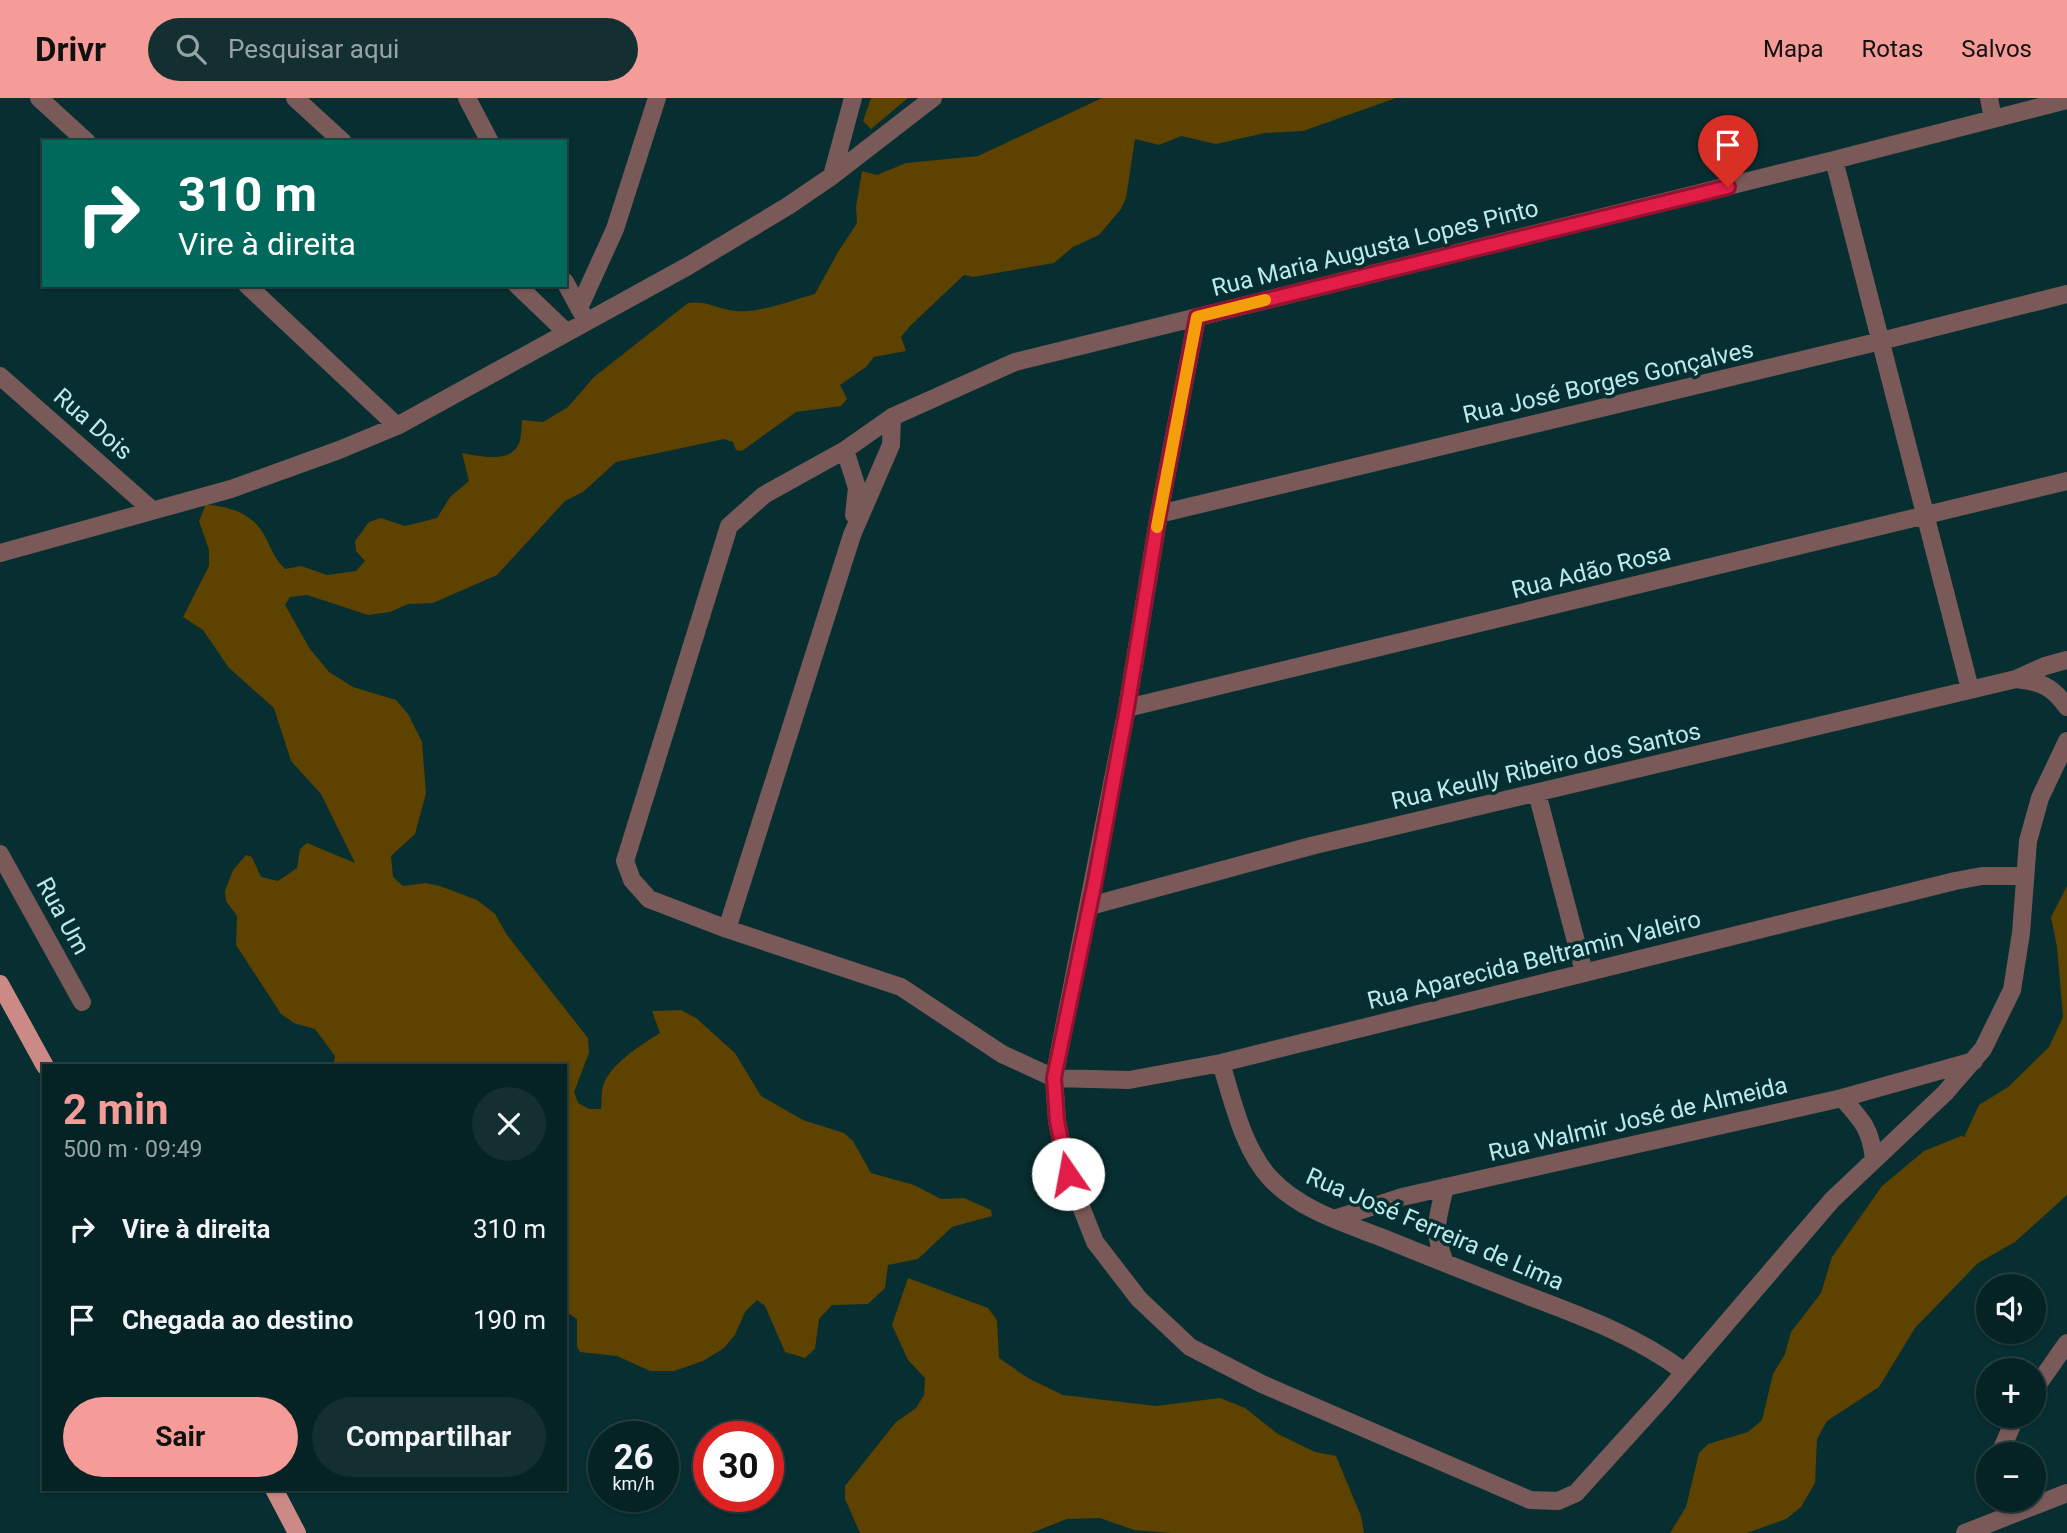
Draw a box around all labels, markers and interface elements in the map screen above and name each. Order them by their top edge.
search box [148,18,638,81]
text: Drivr [35,30,106,69]
icon: search [172,30,210,68]
text: Pesquisar aqui [228,34,399,64]
text: Mapa [1763,35,1824,63]
text: Rotas [1862,35,1923,63]
text: Salvos [1961,35,2032,63]
pin [1698,115,1758,187]
icon: arrive [1709,126,1747,164]
text: 310 m [178,166,317,223]
icon: right [63,168,154,259]
street label: Rua Maria Augusta Lopes Pinto [1209,194,1541,302]
text: Vire à direita [178,225,356,263]
street label: Rua José Borges Gonçalves [1460,335,1756,429]
street label: Rua Dois [48,382,138,466]
street label: Rua Adão Rosa [1509,538,1673,604]
street label: Rua Keully Ribeiro dos Santos [1389,717,1703,815]
street label: Rua Um [30,873,96,959]
street label: Rua Aparecida Beltramin Valeiro [1364,905,1704,1015]
street label: Rua Walmir José de Almeida [1486,1071,1790,1167]
text: 2 min [63,1085,169,1134]
button: close [472,1087,546,1161]
text: 500 m · 09:49 [63,1136,202,1163]
position arrow [1031,1137,1105,1211]
street label: Rua José Ferreira de Lima [1302,1162,1568,1296]
icon: right [63,1210,101,1248]
text: Vire à direita [122,1214,270,1244]
text: 310 m [473,1214,546,1244]
map controls [1976,1274,2046,1512]
button: sound [1976,1274,2046,1344]
icon: arrive [63,1301,101,1339]
text: Chegada ao destino [122,1305,353,1335]
text: 190 m [473,1305,546,1335]
button: + [1976,1358,2046,1428]
button: Sair [63,1397,298,1477]
button: Compartilhar [312,1397,546,1477]
speed limit sign: 30 [693,1421,784,1512]
text: 26 [613,1437,654,1478]
button: − [1976,1442,2046,1512]
text: km/h [612,1473,655,1494]

